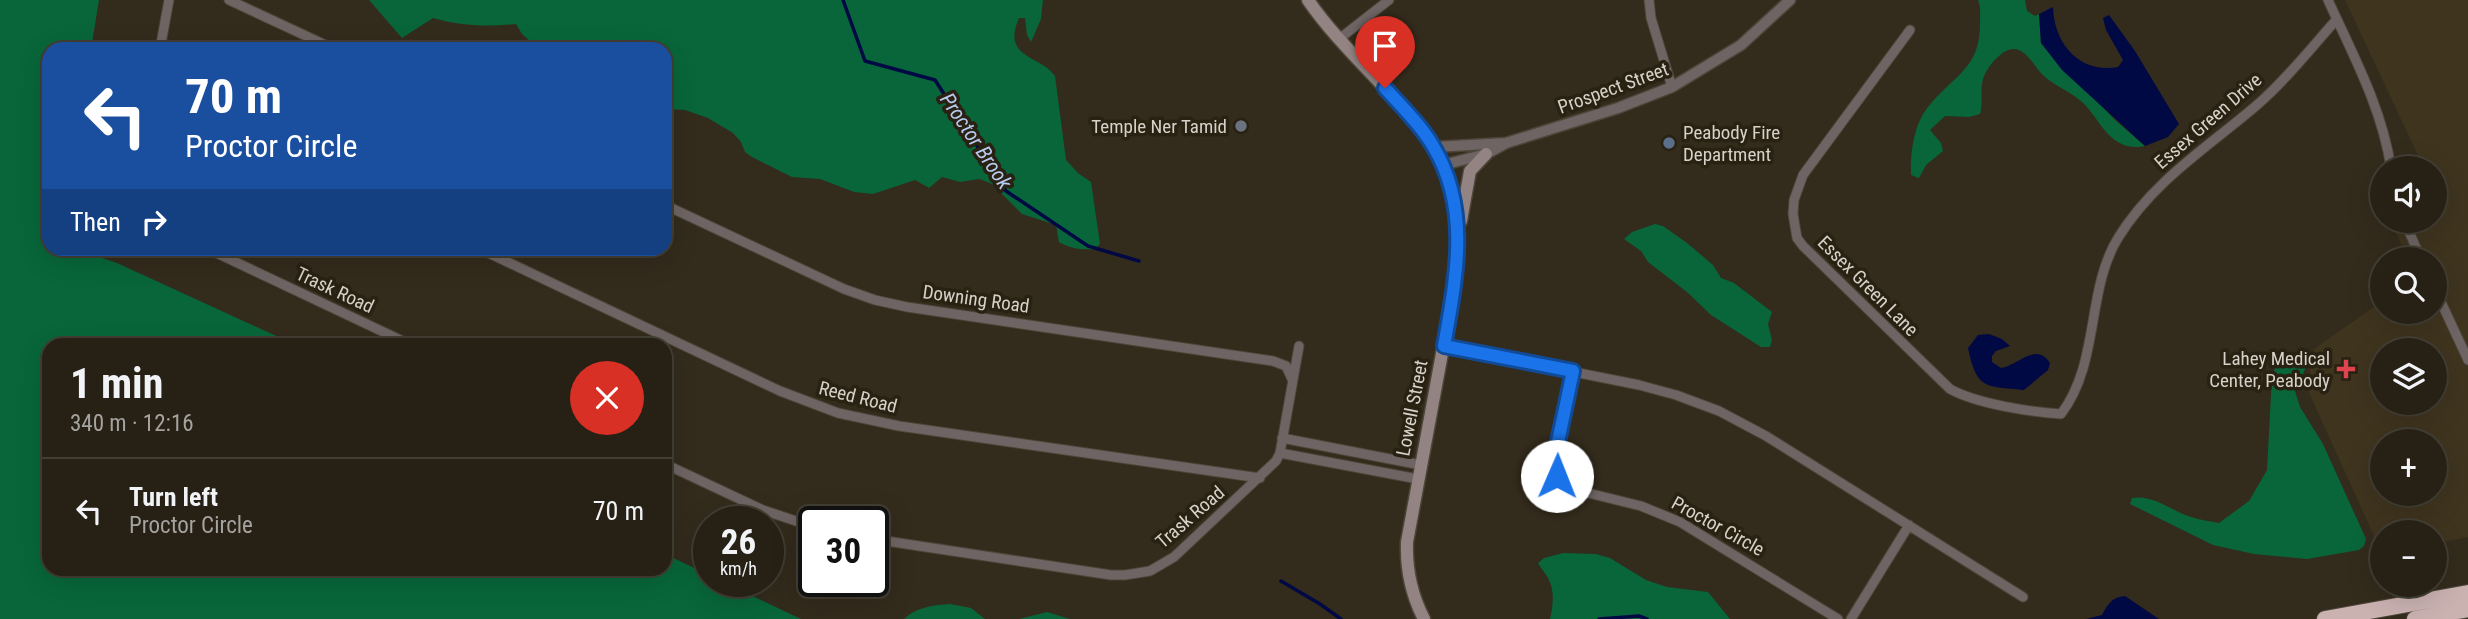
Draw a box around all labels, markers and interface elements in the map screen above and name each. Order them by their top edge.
pin [1355,16,1415,88]
icon: arrive [1366,27,1404,65]
street label: Prospect Street [1555,57,1671,119]
text: 70 m [185,68,282,125]
street label: Essex Green Drive [2150,68,2266,174]
icon: left [70,70,161,161]
water label: Proctor Brook [935,88,1017,194]
place label: Temple Ner Tamid [1091,115,1227,138]
marker: Temple Ner Tamid [1233,118,1249,134]
place label: Peabody Fire Department [1683,121,1780,166]
text: Proctor Circle [185,127,357,165]
marker: Peabody Fire Department [1661,135,1677,151]
map controls [2370,156,2447,597]
button: sound [2370,156,2447,233]
icon: right [135,203,173,241]
text: Then [70,207,121,237]
street label: Essex Green Lane [1813,231,1923,341]
button: search [2370,247,2447,324]
street label: Trask Road [292,262,378,318]
street label: Downing Road [921,280,1031,318]
button: layers [2370,338,2447,415]
place label: Lahey Medical Center, Peabody [2209,347,2330,392]
street label: Lowell Street [1391,358,1433,458]
text: 1 min [70,359,163,408]
marker: Lahey Medical Center, Peabody [2336,359,2356,379]
button: close [570,361,644,435]
street label: Reed Road [816,376,900,418]
text: 340 m · 12:16 [70,410,194,437]
button: + [2370,429,2447,506]
position arrow [1520,439,1594,513]
street label: Trask Road [1151,481,1229,553]
text: Turn left [129,482,218,512]
street label: Proctor Circle [1668,491,1768,561]
icon: left [70,492,108,530]
text: 70 m [593,496,644,526]
speed limit sign: 30 [798,506,889,597]
text: Proctor Circle [129,512,253,539]
button: − [2370,520,2447,597]
text: 26 [721,522,756,563]
text: km/h [720,558,757,579]

